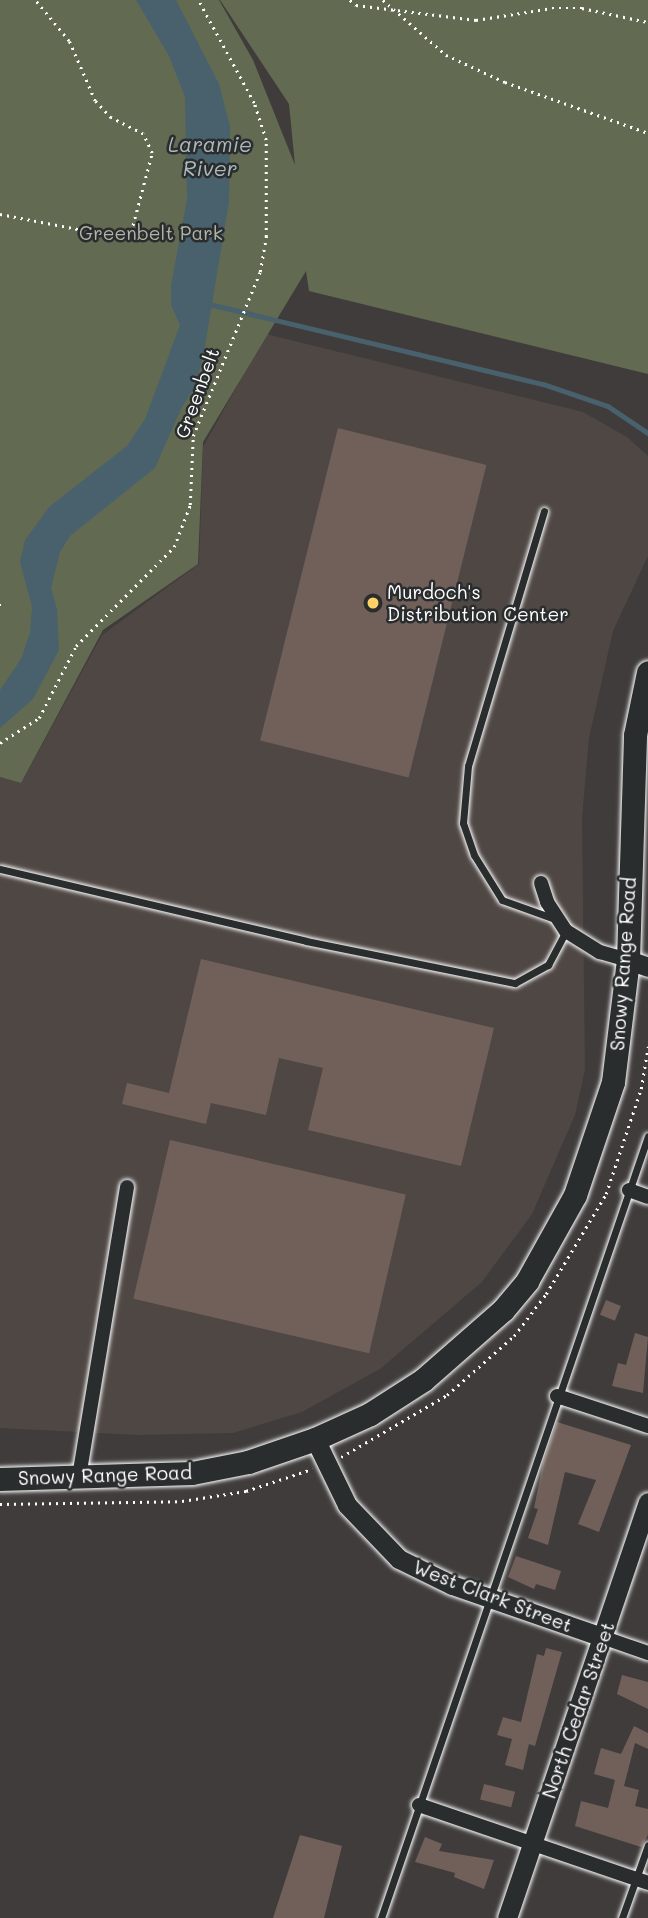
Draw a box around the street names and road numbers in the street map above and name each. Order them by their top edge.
street label: Greenbelt [170,345,224,441]
street label: Snowy Range Road [606,876,640,1052]
street label: Snowy Range Road [18,1461,192,1489]
street label: West Clark Street [410,1555,576,1637]
street label: North Cedar Street [537,1619,619,1801]

